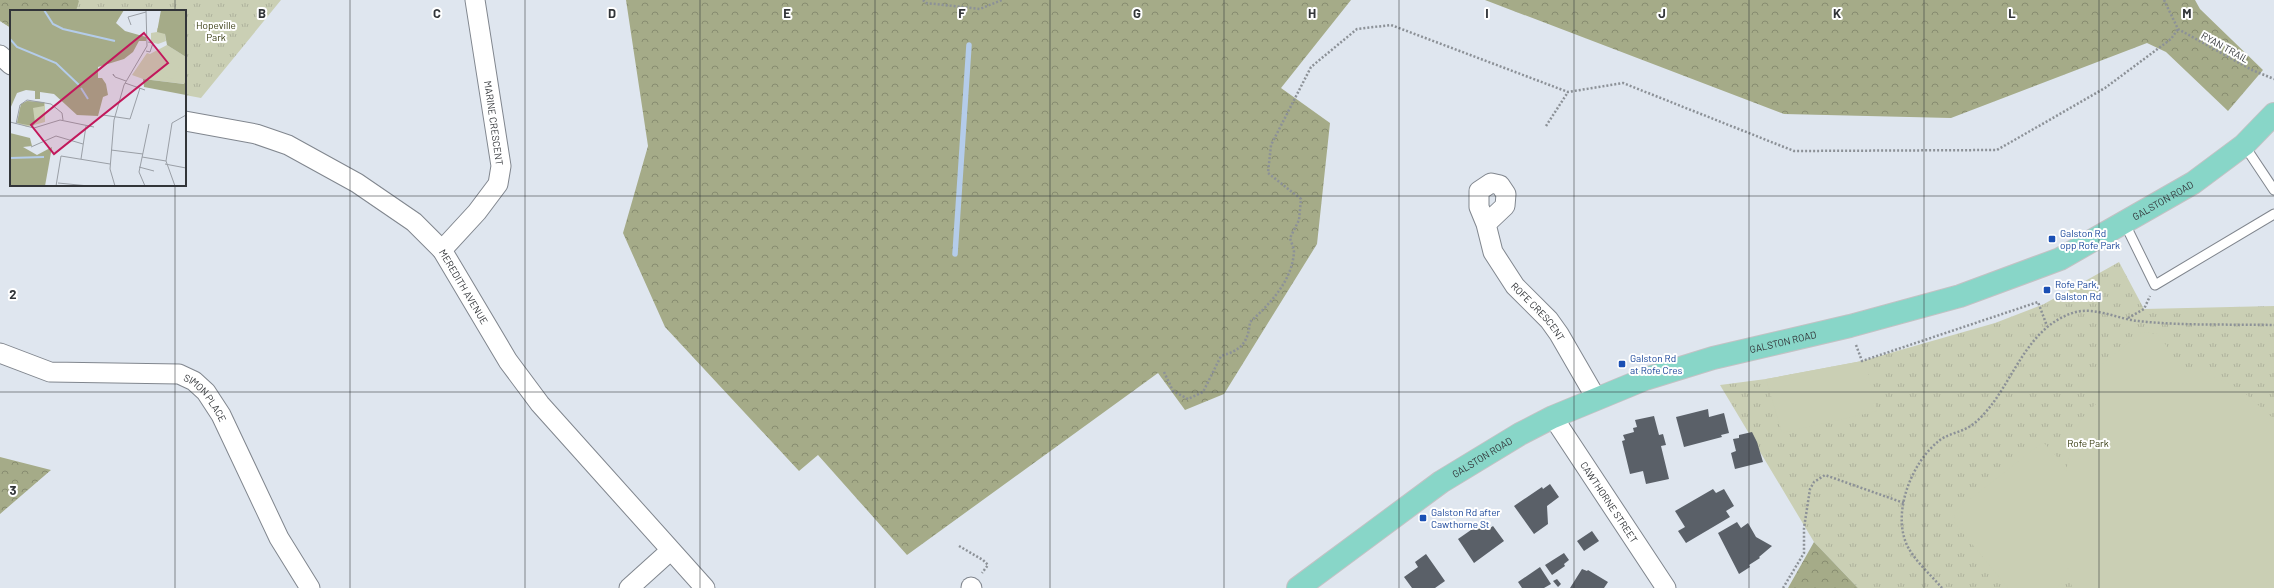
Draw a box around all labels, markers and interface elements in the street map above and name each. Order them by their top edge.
text: B [258,5,266,21]
text: C [433,5,441,21]
text: D [608,5,616,21]
text: E [783,5,791,21]
text: F [958,5,966,21]
text: G [1133,5,1141,21]
text: H [1308,5,1316,21]
text: I [1485,5,1489,21]
text: J [1658,5,1666,21]
text: K [1833,5,1841,21]
text: L [2008,5,2016,21]
text: M [2182,5,2192,21]
inset map [10,10,186,186]
park label: Hopeville Park [196,19,236,43]
street label: RYAN TRAIL [2199,29,2251,65]
street label: MARINE CRESCENT [482,80,506,166]
street label: GALSTON ROAD [2130,178,2195,222]
place label: Galston Rd opp Rofe Park [2060,227,2120,251]
marker: Galston Rd opp Rofe Park [2047,234,2057,244]
street label: MEREDITH AVENUE [437,247,491,326]
place label: Rofe Park, Galston Rd [2055,278,2101,302]
street label: ROFE CRESCENT [1509,280,1568,343]
marker: Rofe Park, Galston Rd [2042,285,2052,295]
text: 2 [9,286,17,302]
street label: GALSTON ROAD [1748,328,1817,355]
place label: Galston Rd at Rofe Cres [1630,352,1683,376]
marker: Galston Rd at Rofe Cres [1617,359,1627,369]
street label: SIMON PLACE [182,371,229,423]
street label: GALSTON ROAD [1450,434,1514,480]
park label: Rofe Park [2067,437,2109,449]
street label: CAWTHORNE STREET [1578,459,1641,545]
text: 3 [9,482,17,498]
place label: Galston Rd after Cawthorne St [1431,506,1501,530]
marker: Galston Rd after Cawthorne St [1418,513,1428,523]

